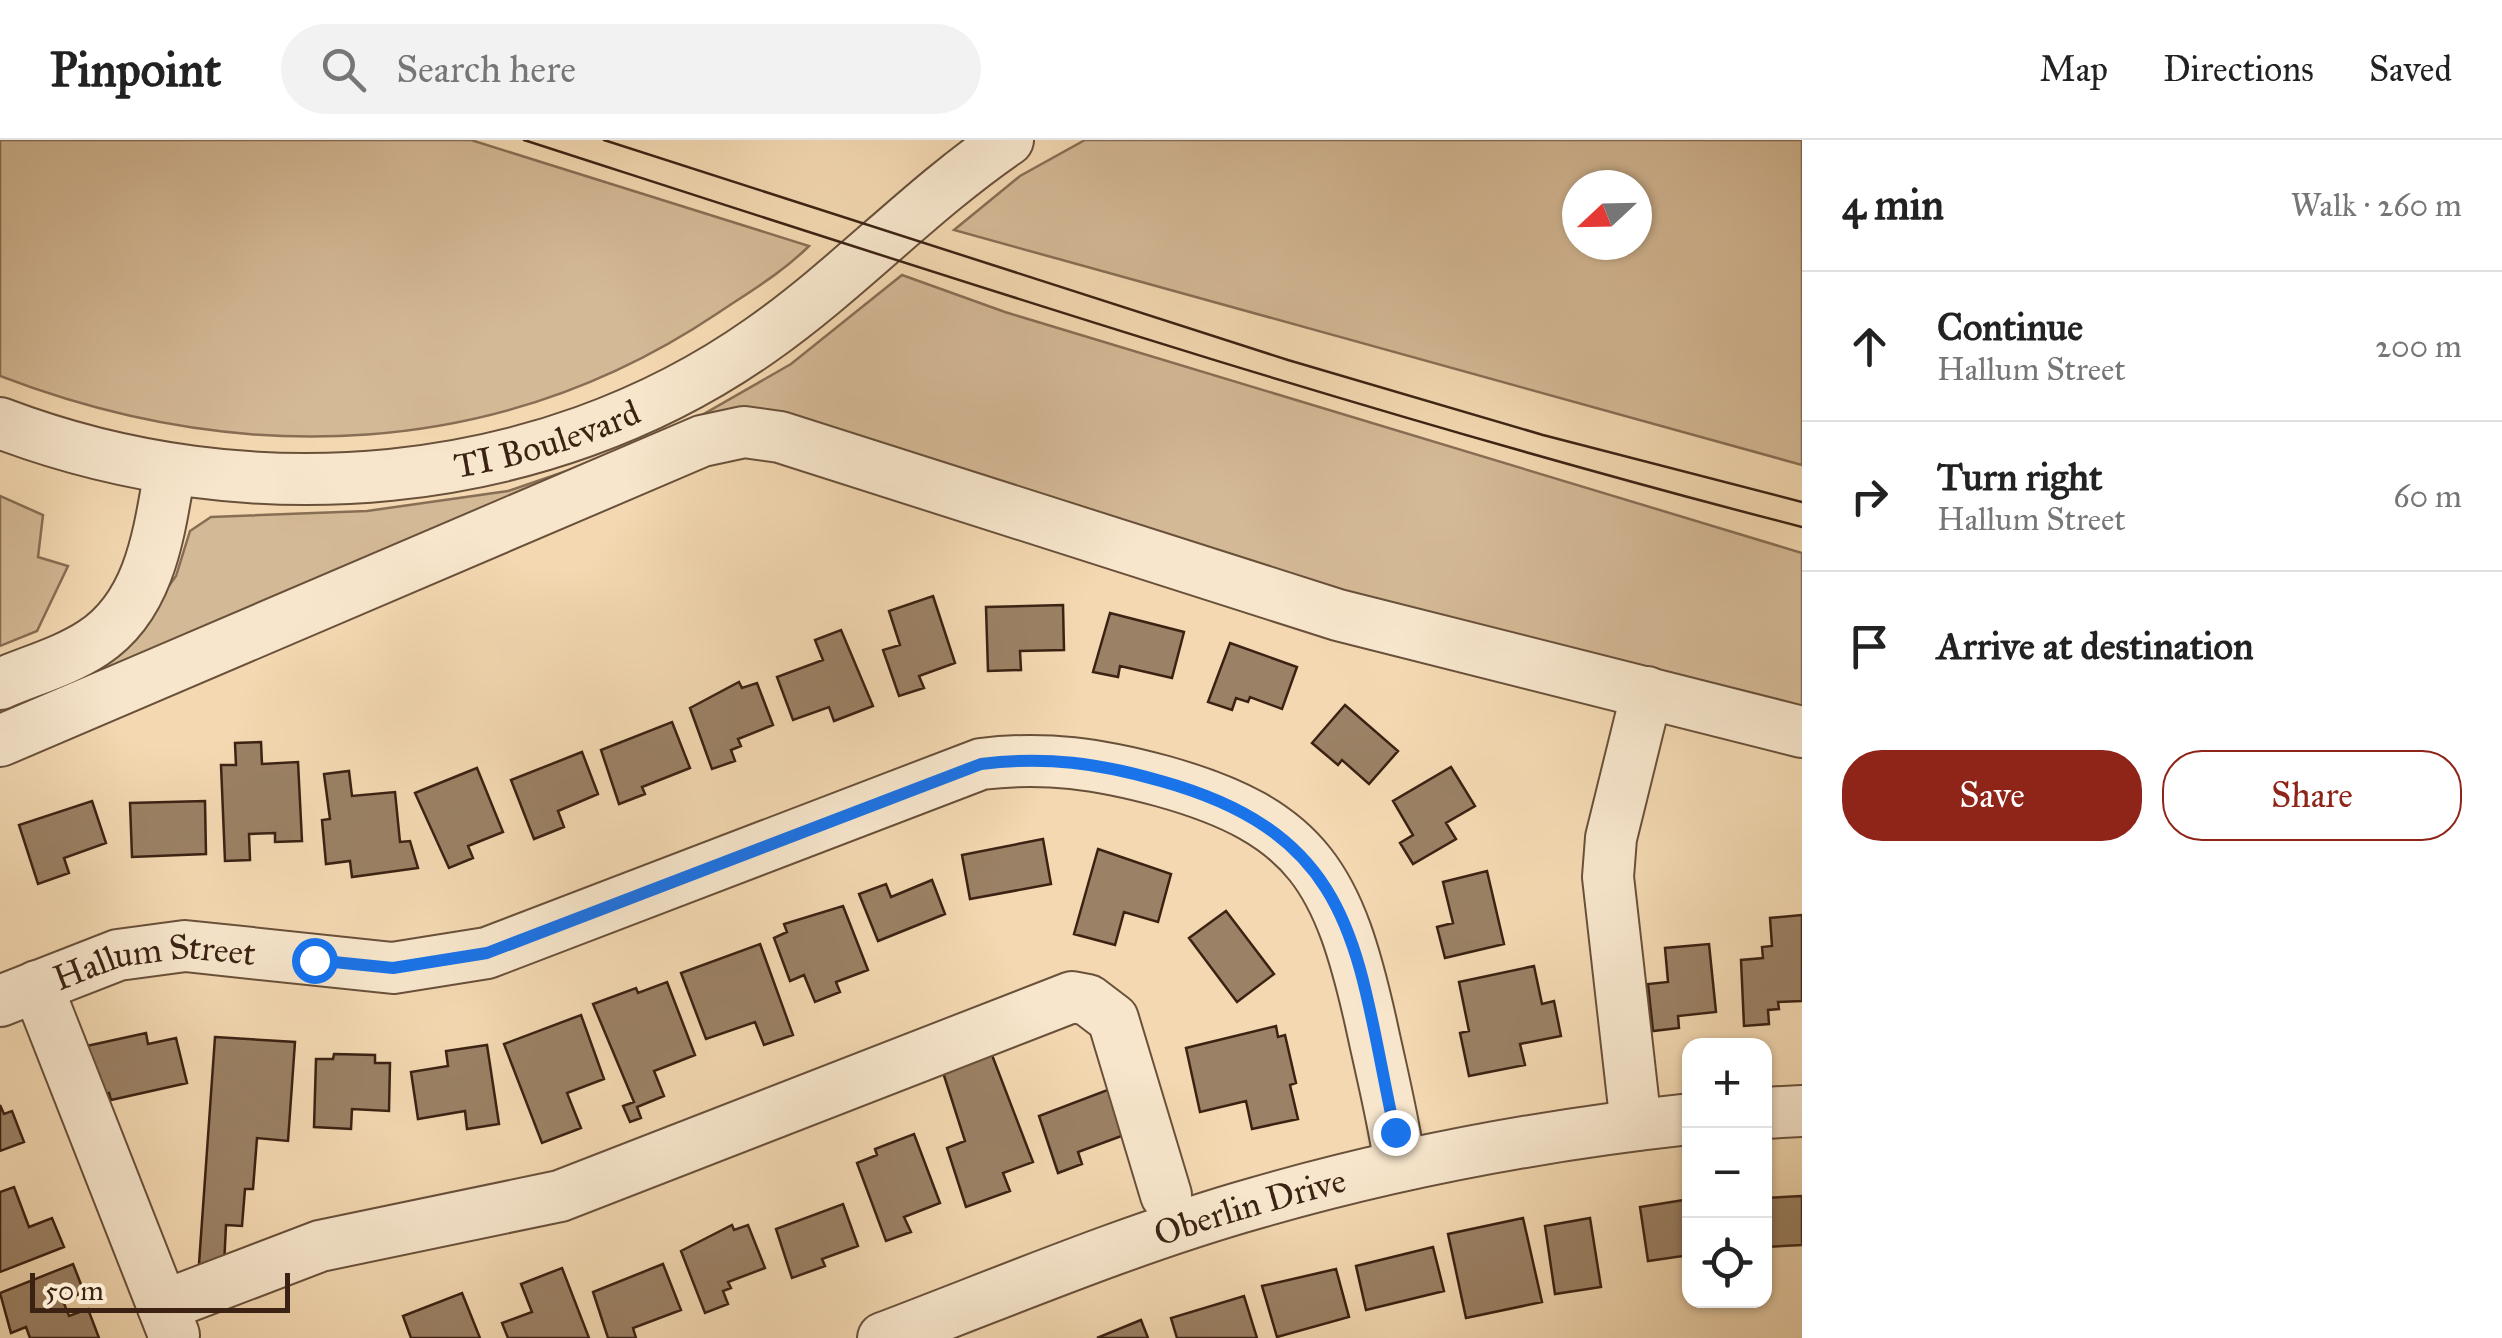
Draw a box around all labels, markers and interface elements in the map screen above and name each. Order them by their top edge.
search box [281,24,981,114]
text: Pinpoint [50,40,221,99]
icon: search [316,42,371,97]
text: Search here [396,46,576,92]
text: Map [2040,48,2108,91]
text: Directions [2163,48,2314,91]
text: Saved [2369,48,2452,91]
north arrow [1562,170,1652,260]
text: 4 min [1842,179,1944,231]
text: Walk · 260 m [2291,186,2462,225]
text: Continue [1937,304,2083,350]
icon: ahead [1842,319,1897,374]
text: 200 m [2375,327,2462,366]
text: Hallum Street [1937,350,2126,389]
street label: TI Boulevard [450,390,647,487]
text: Turn right [1937,454,2103,500]
icon: right [1842,469,1897,524]
text: 60 m [2393,477,2462,516]
text: Hallum Street [1937,500,2126,539]
icon: arrive [1842,619,1897,674]
text: Arrive at destination [1937,623,2254,669]
button: Save [1842,750,2142,841]
button: Share [2162,750,2462,841]
street label: Hallum Street [47,924,258,1000]
route start [292,938,338,984]
map controls [1682,1038,1772,1308]
button: + [1682,1038,1772,1128]
route end [1373,1110,1419,1156]
button: − [1682,1128,1772,1218]
street label: Oberlin Drive [1148,1158,1350,1255]
button: locate [1682,1218,1772,1308]
scale bar [30,1268,290,1312]
text: 50 m [45,1273,104,1308]

